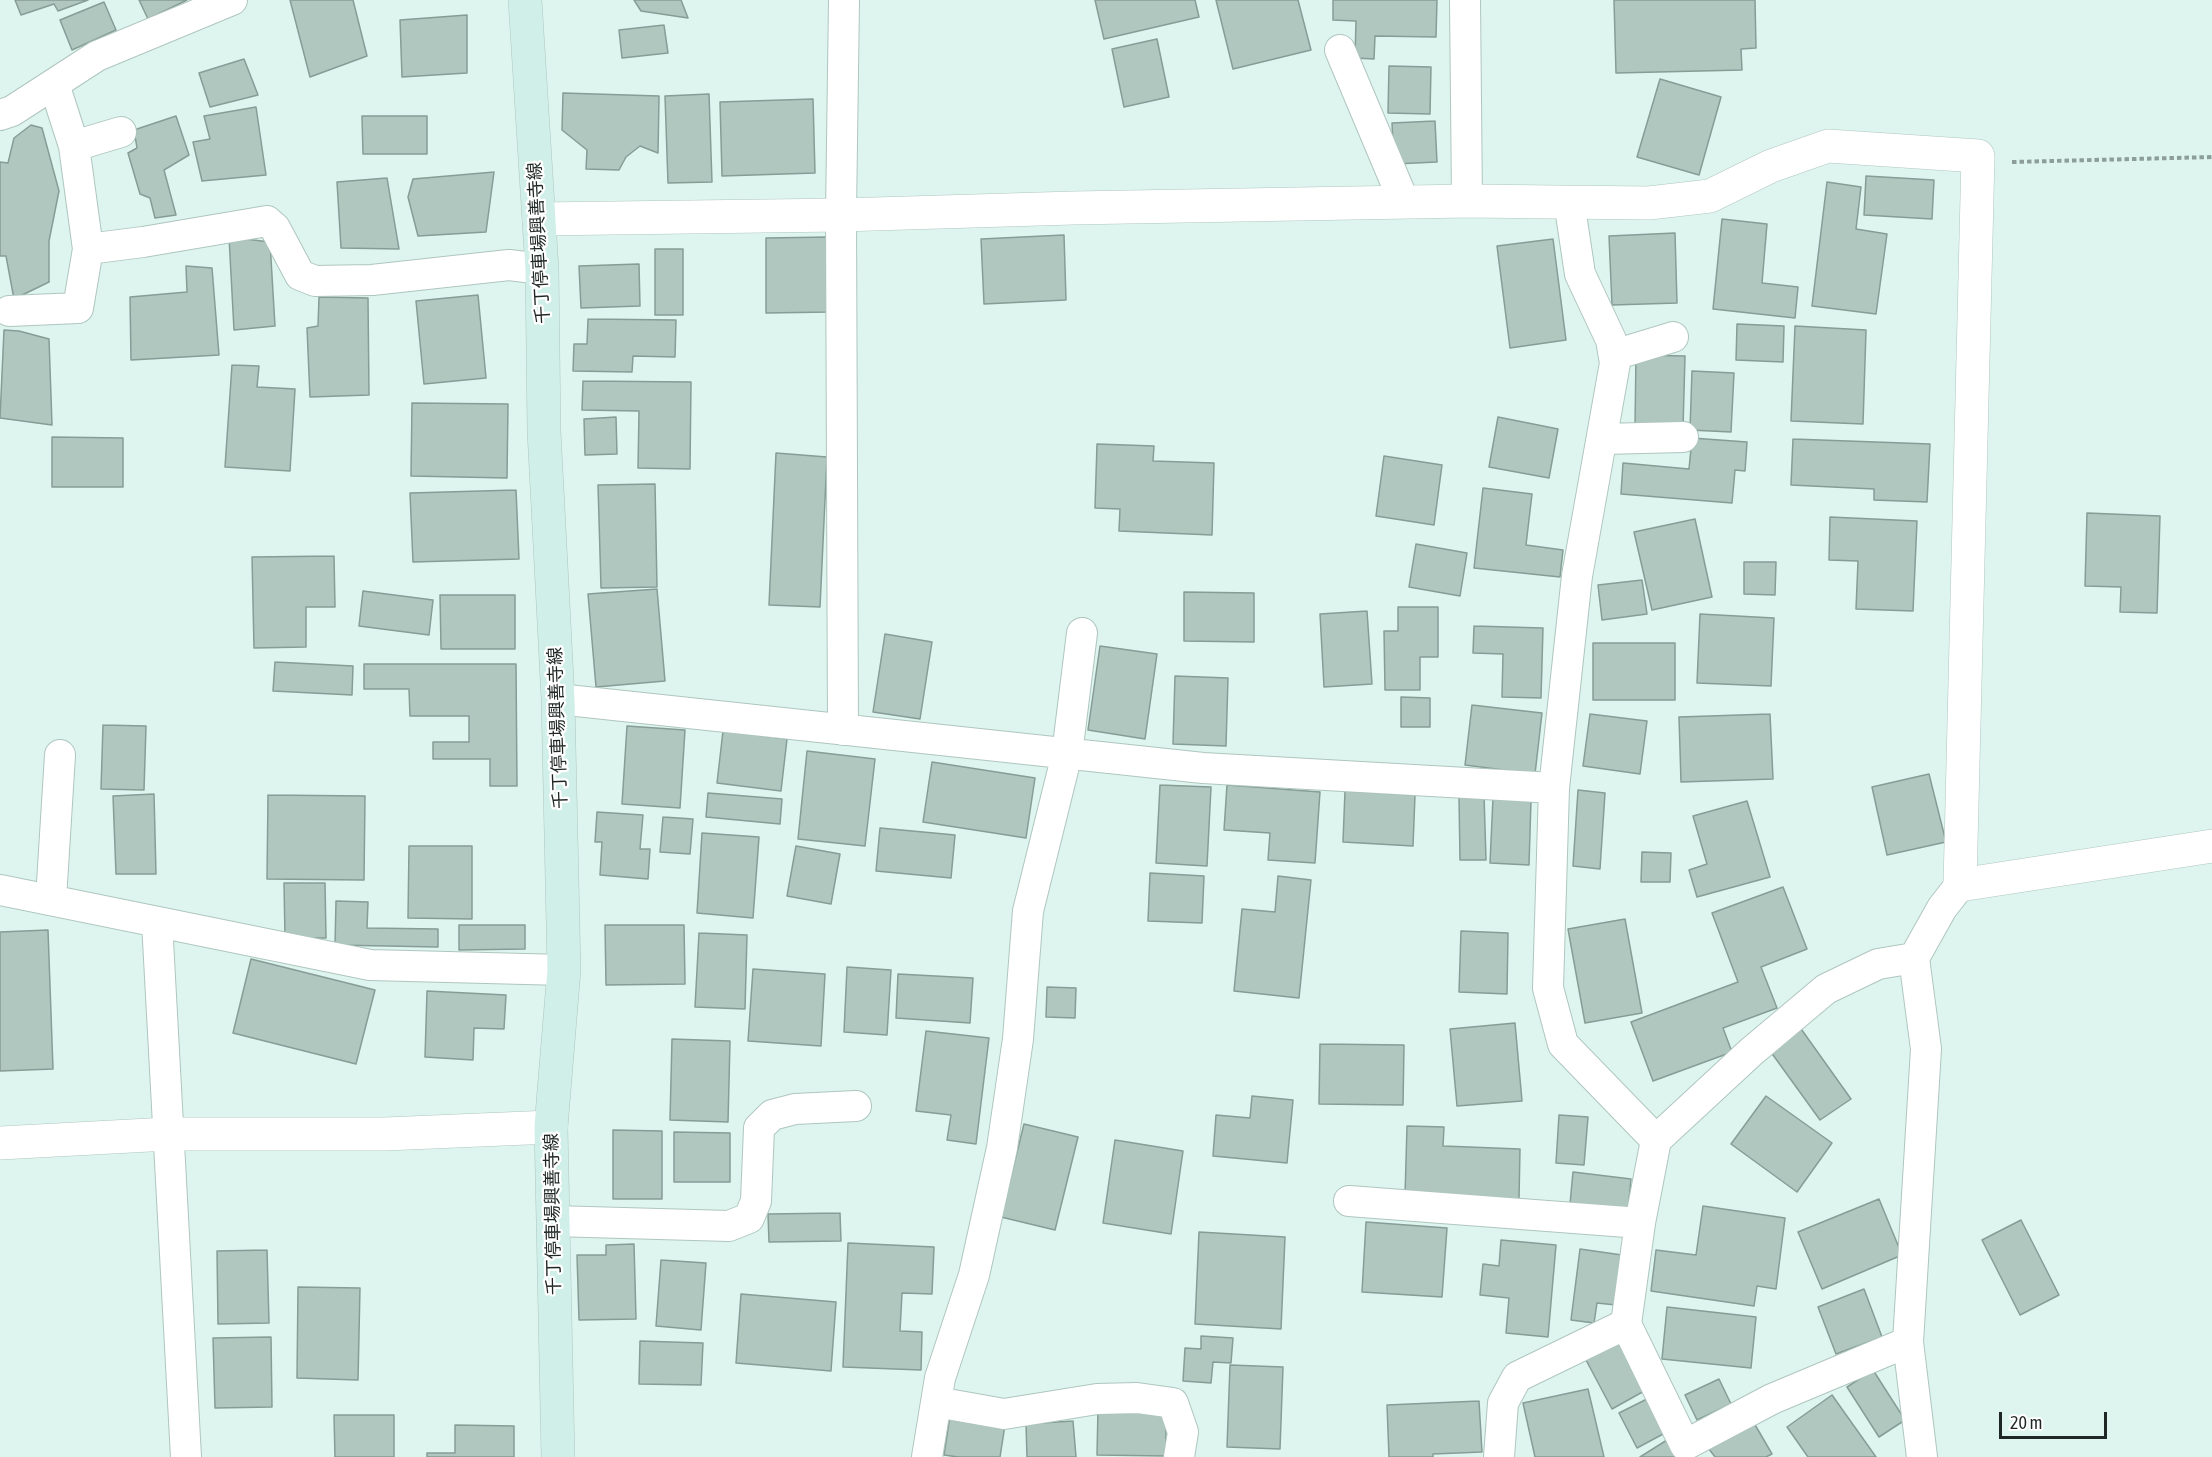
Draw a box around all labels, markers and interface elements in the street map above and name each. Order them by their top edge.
street label: 千丁停車場興善寺線 [524,162,554,324]
street label: 千丁停車場興善寺線 [544,647,572,809]
street label: 千丁停車場興善寺線 [541,1133,565,1295]
scale bar [2002,1400,2110,1438]
text: 20 m [2010,1412,2042,1433]

